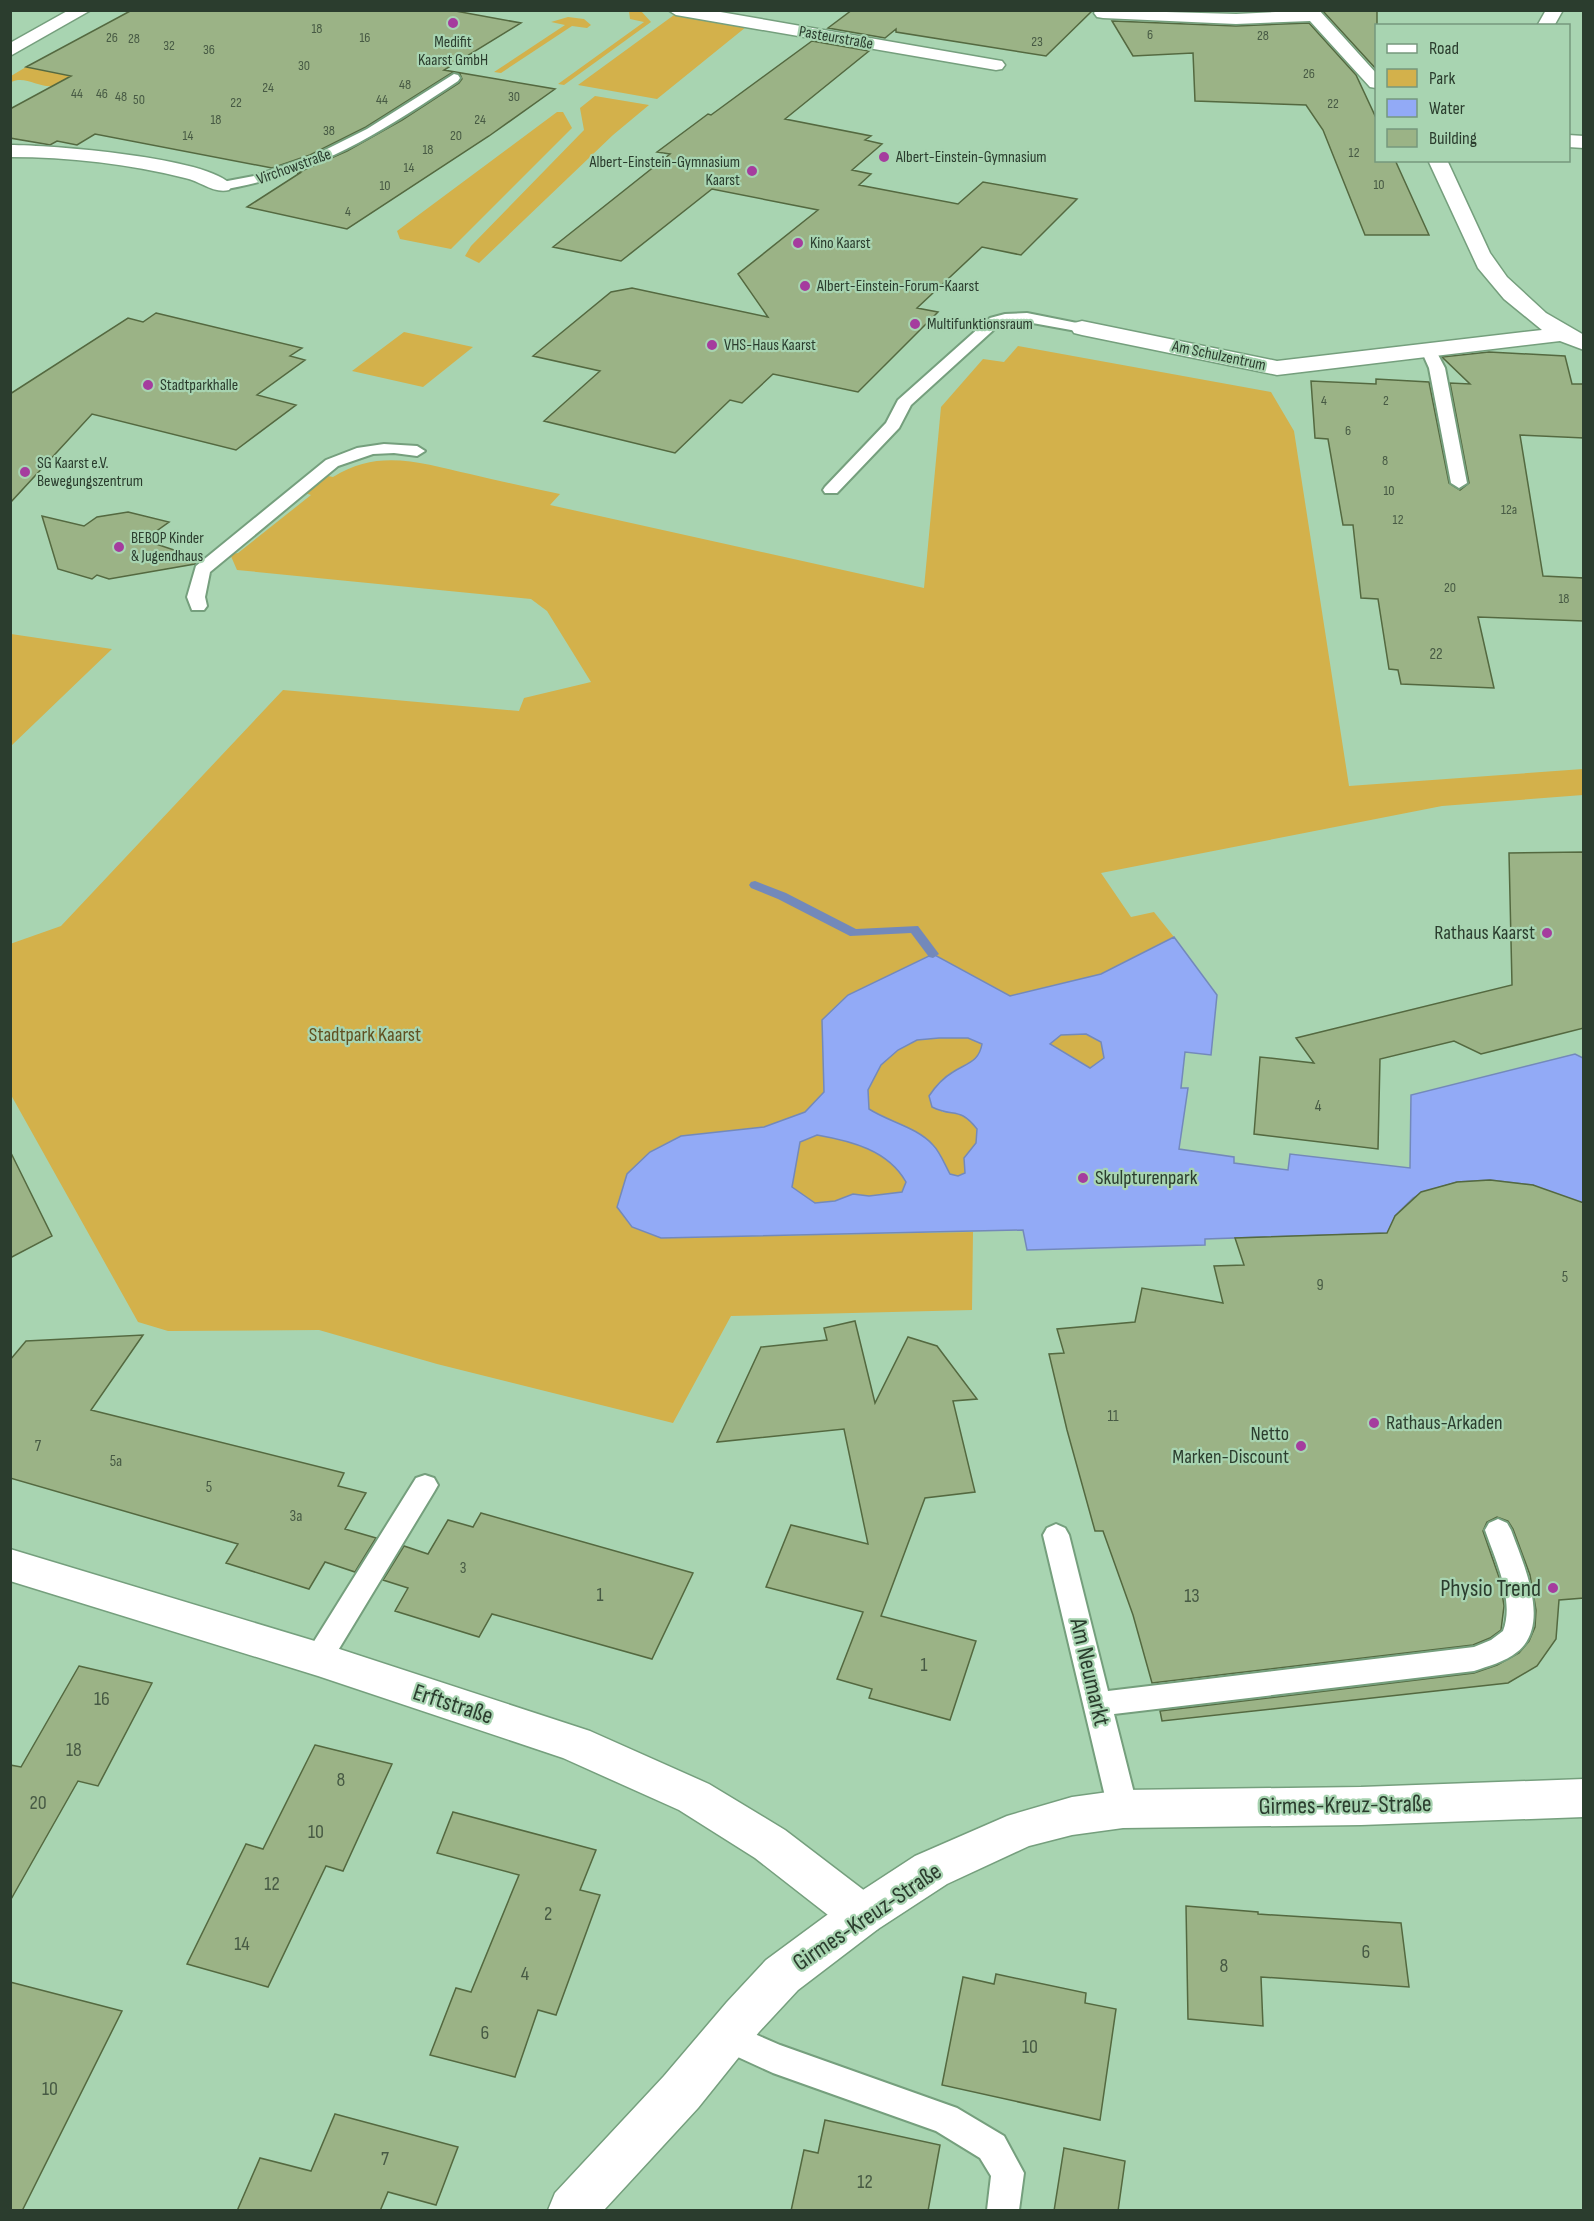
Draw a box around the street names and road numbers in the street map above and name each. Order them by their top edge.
street label: Pasteurstraße [797,22,875,54]
street label: Virchowstraße [254,145,334,189]
street label: Am Schulzentrum [1170,337,1267,375]
street label: Am Neumarkt [1063,1614,1116,1729]
street label: Erftstraße [409,1677,497,1731]
street label: Girmes-Kreuz-Straße [1258,1789,1432,1821]
street label: Girmes-Kreuz-Straße [787,1857,947,1977]

